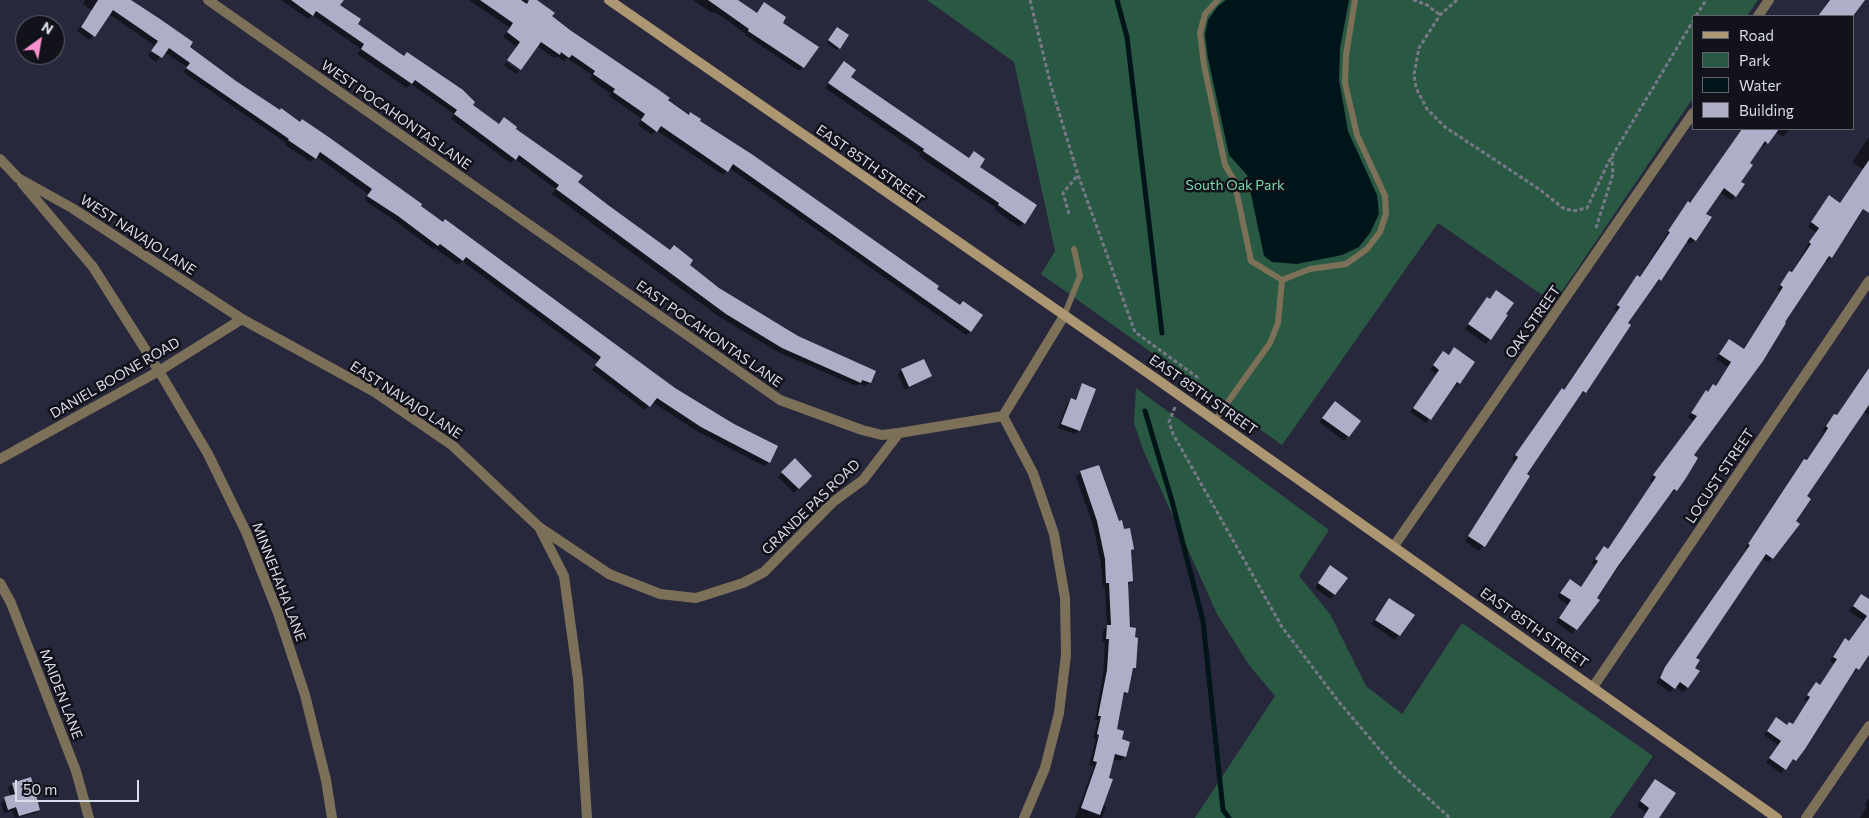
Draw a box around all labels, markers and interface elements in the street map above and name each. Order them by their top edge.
north arrow [15,15,65,65]
legend [1692,15,1854,130]
text: N [39,18,57,38]
text: Road [1739,26,1774,44]
text: Park [1739,51,1770,69]
street label: WEST POCAHONTAS LANE [318,57,474,173]
text: Water [1739,76,1781,94]
text: Building [1739,101,1794,119]
street label: EAST 85TH STREET [813,121,927,209]
park label: South Oak Park [1185,177,1285,193]
street label: WEST NAVAJO LANE [77,191,199,279]
street label: EAST POCAHONTAS LANE [633,277,785,391]
street label: OAK STREET [1502,282,1564,362]
street label: DANIEL BOONE ROAD [47,334,183,422]
street label: EAST 85TH STREET [1146,351,1260,439]
street label: EAST NAVAJO LANE [347,358,465,442]
street label: LOCUST STREET [1682,425,1758,527]
street label: GRANDE PAS ROAD [758,456,864,558]
street label: MINNEHAHA LANE [249,520,309,644]
street label: EAST 85TH STREET [1477,584,1591,672]
street label: MAIDEN LANE [36,646,86,742]
scale bar [18,770,141,802]
text: 50 m [23,780,57,798]

